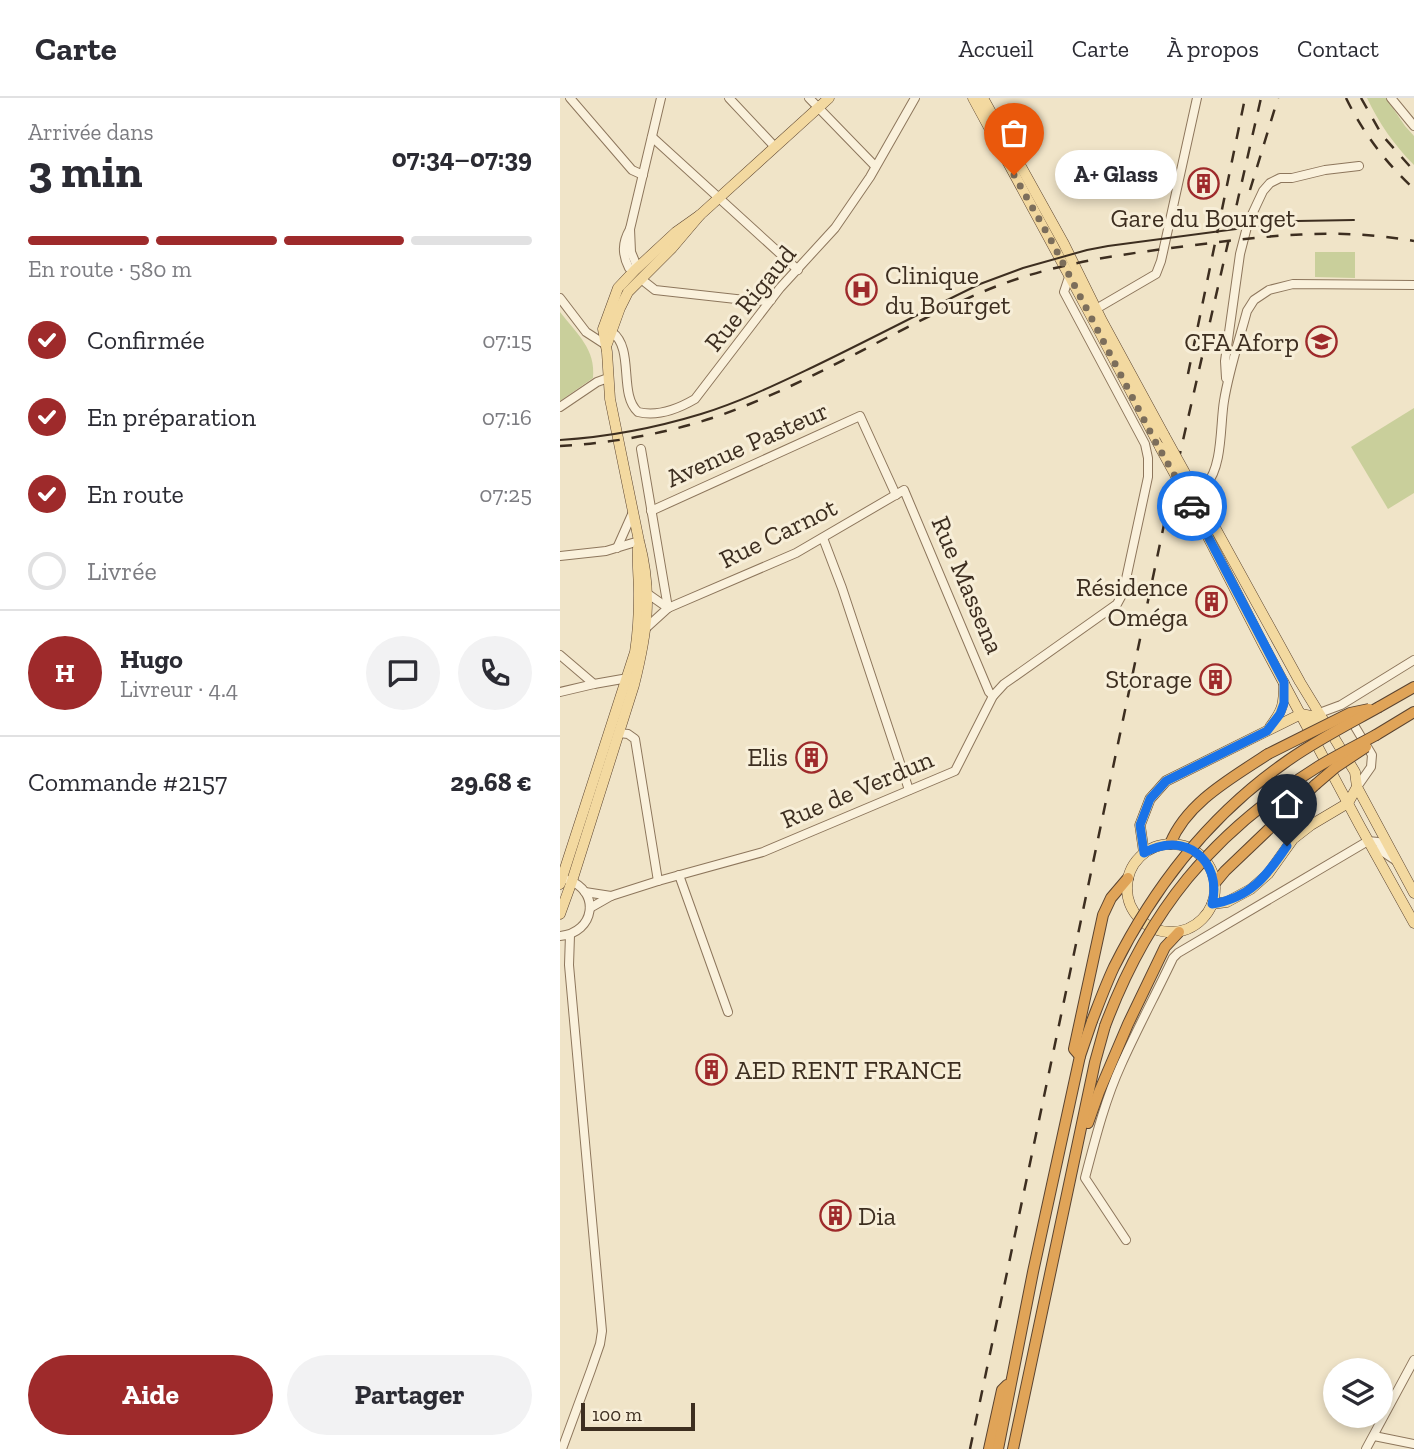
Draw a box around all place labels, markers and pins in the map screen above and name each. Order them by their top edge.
pin [984,103,1044,175]
callout: A+ Glass [1056,150,1178,200]
building icon: Gare du Bourget [1186,166,1220,200]
place label: Gare du Bourget [1111,202,1296,234]
place label: Clinique du Bourget [885,259,1011,321]
hospital icon: Clinique du Bourget [845,273,879,307]
school or university icon: CFA Aforp [1305,325,1339,359]
place label: CFA Aforp [1184,326,1299,358]
place label: Résidence Oméga [1076,571,1188,633]
building icon: Résidence Oméga [1194,585,1228,619]
building icon: Storage [1198,662,1232,696]
place label: Storage [1105,663,1192,695]
building icon: Elis [794,740,828,774]
place label: Elis [747,741,788,773]
pin [1257,774,1317,846]
building icon: AED RENT FRANCE [695,1053,729,1087]
place label: AED RENT FRANCE [735,1054,962,1086]
building icon: Dia [818,1199,852,1233]
place label: Dia [858,1200,897,1232]

